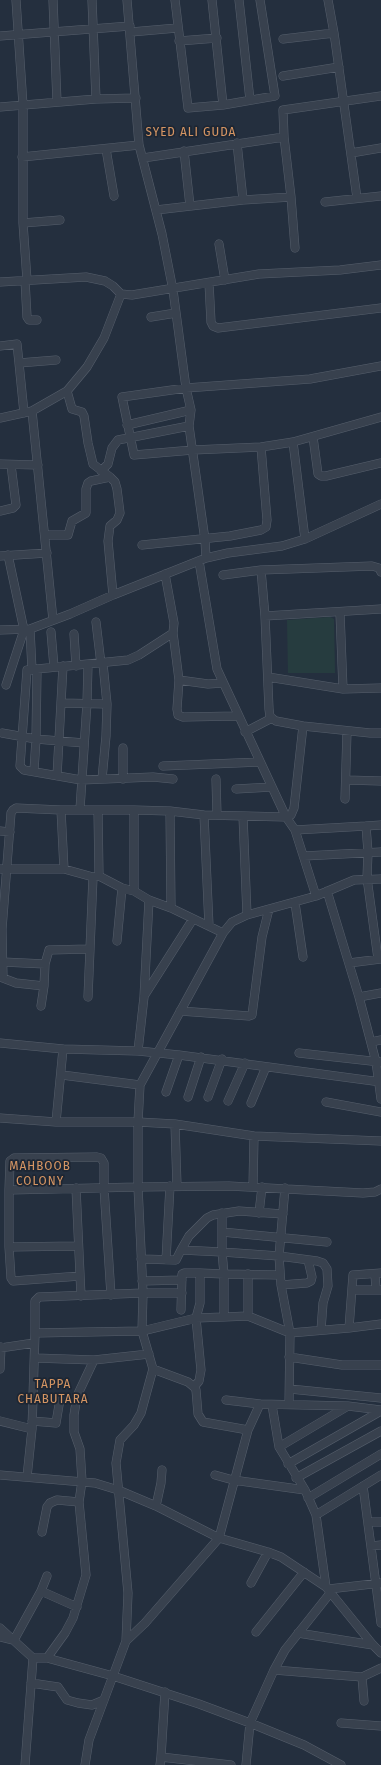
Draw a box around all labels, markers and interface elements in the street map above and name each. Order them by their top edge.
district label: SYED ALI GUDA [146,124,236,140]
district label: MAHBOOB COLONY [9,1158,71,1189]
district label: TAPPA CHABUTARA [17,1376,89,1407]

